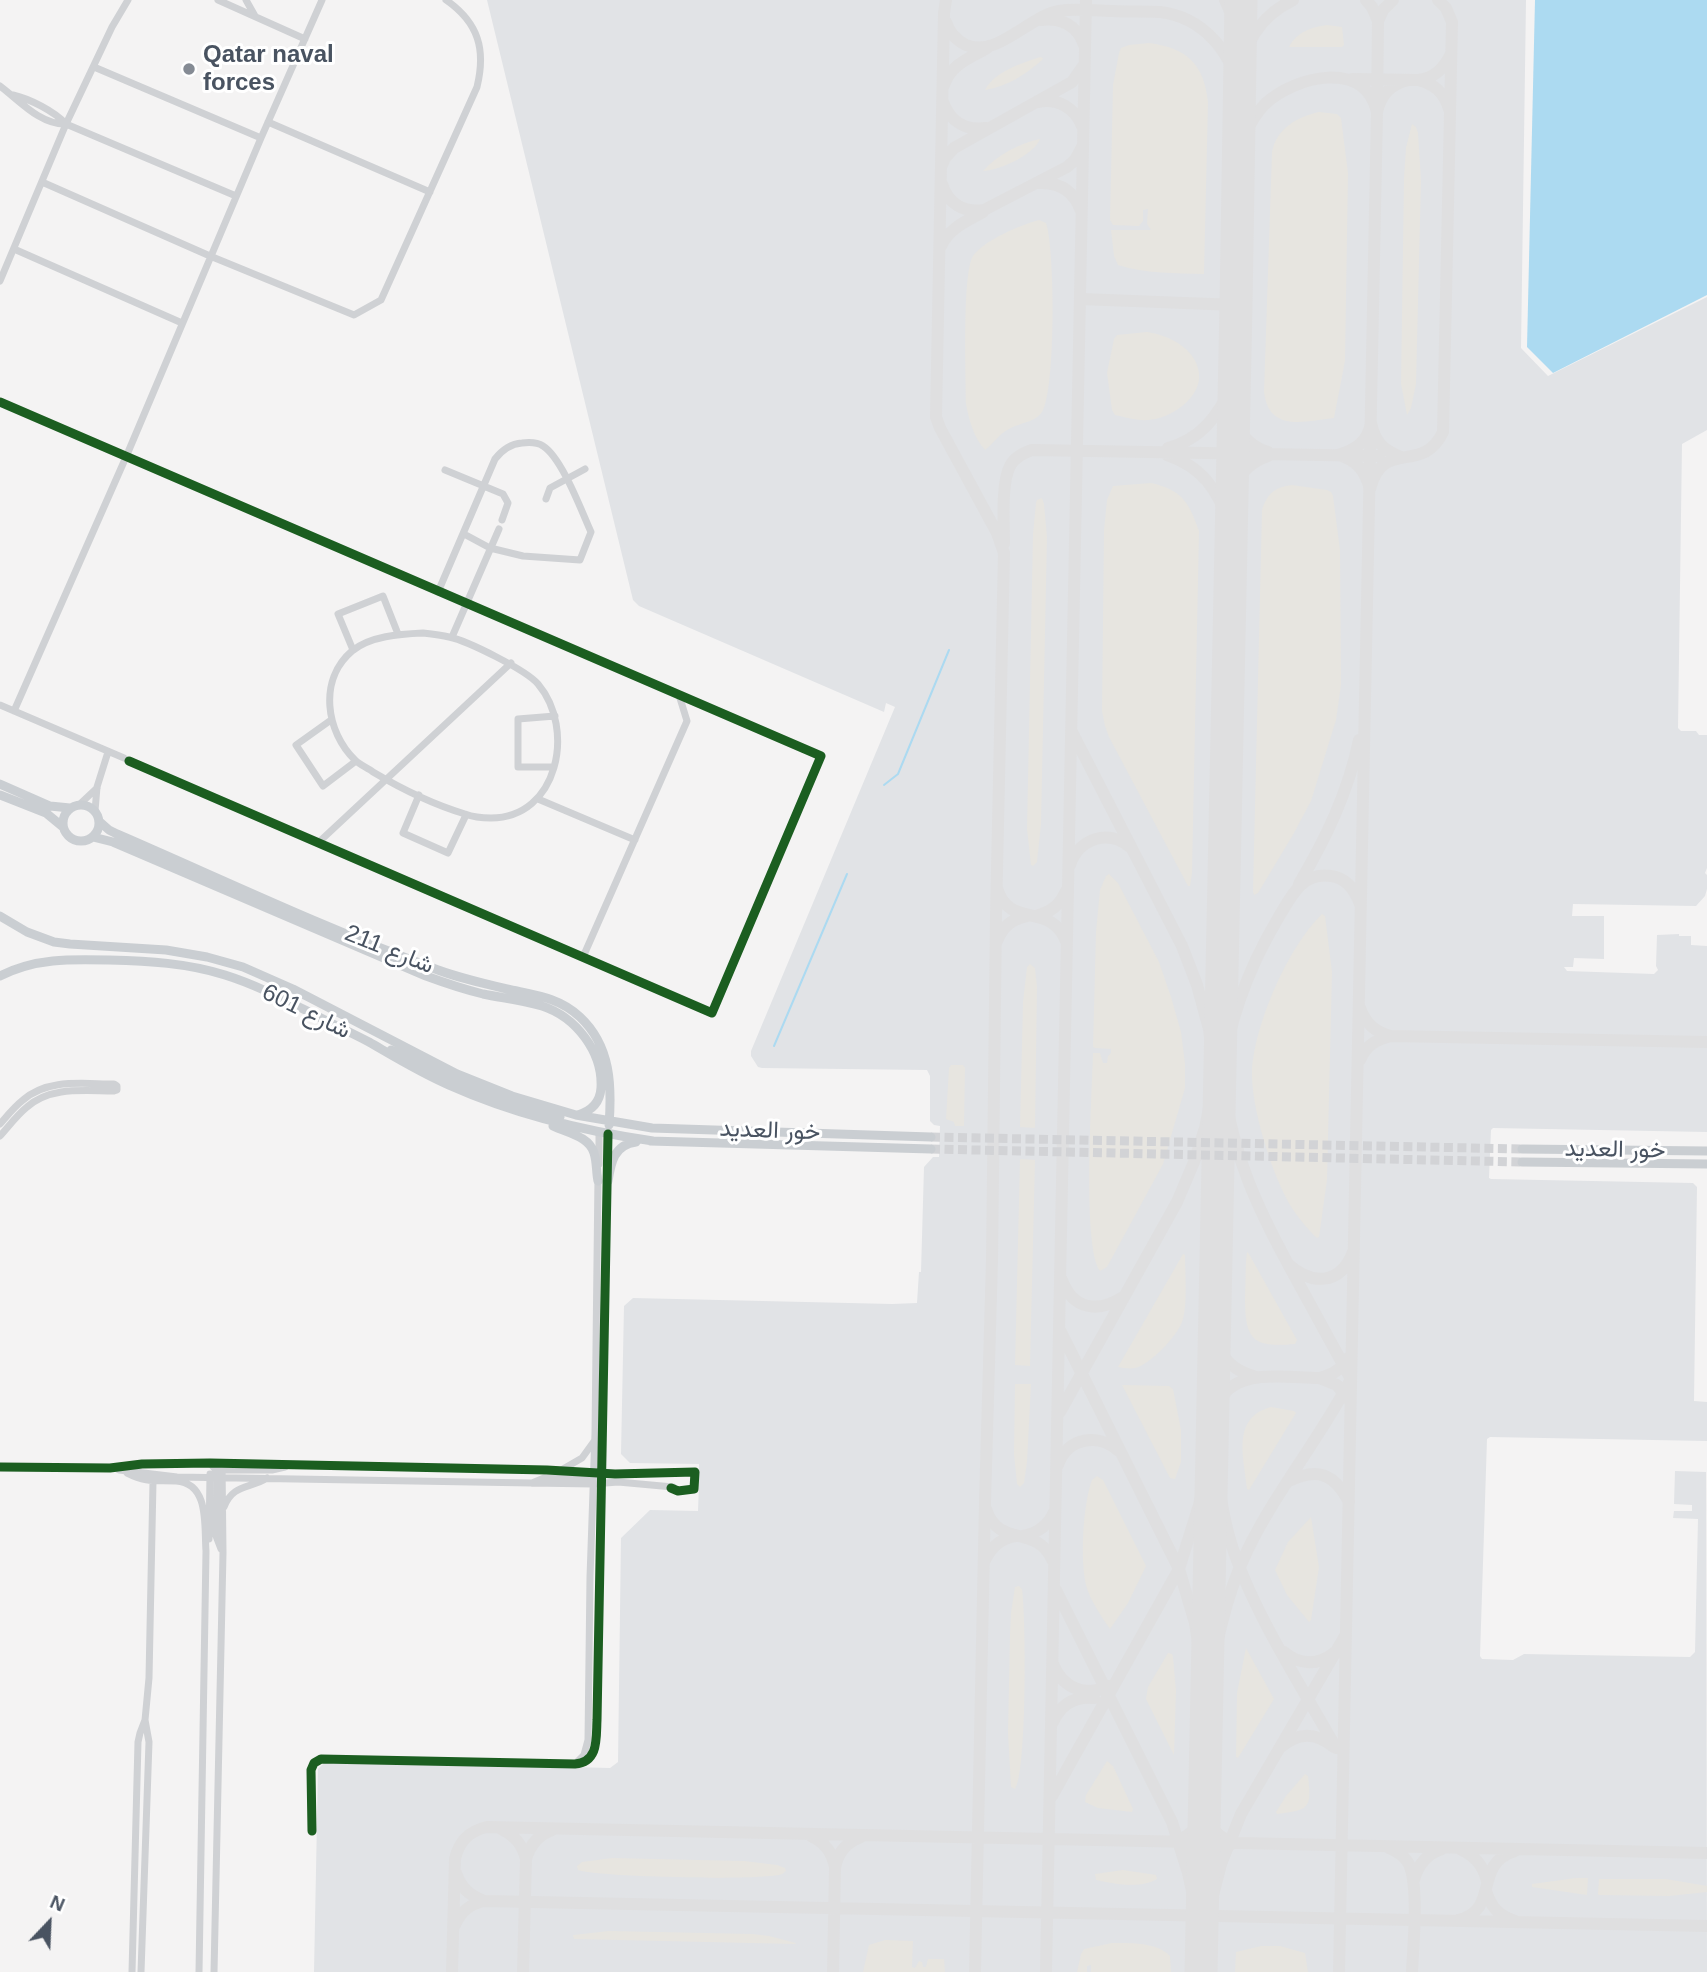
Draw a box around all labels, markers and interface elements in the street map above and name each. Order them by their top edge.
place label: Qatar naval forces [203,41,334,97]
marker: Qatar naval forces [181,61,197,77]
street label: شارع 211 [340,919,438,981]
street label: شارع 601 [257,978,355,1046]
street label: خور العديد [719,1115,821,1147]
street label: خور العديد [1564,1135,1666,1165]
north arrow [14,1888,84,1958]
text: N [47,1891,68,1916]

